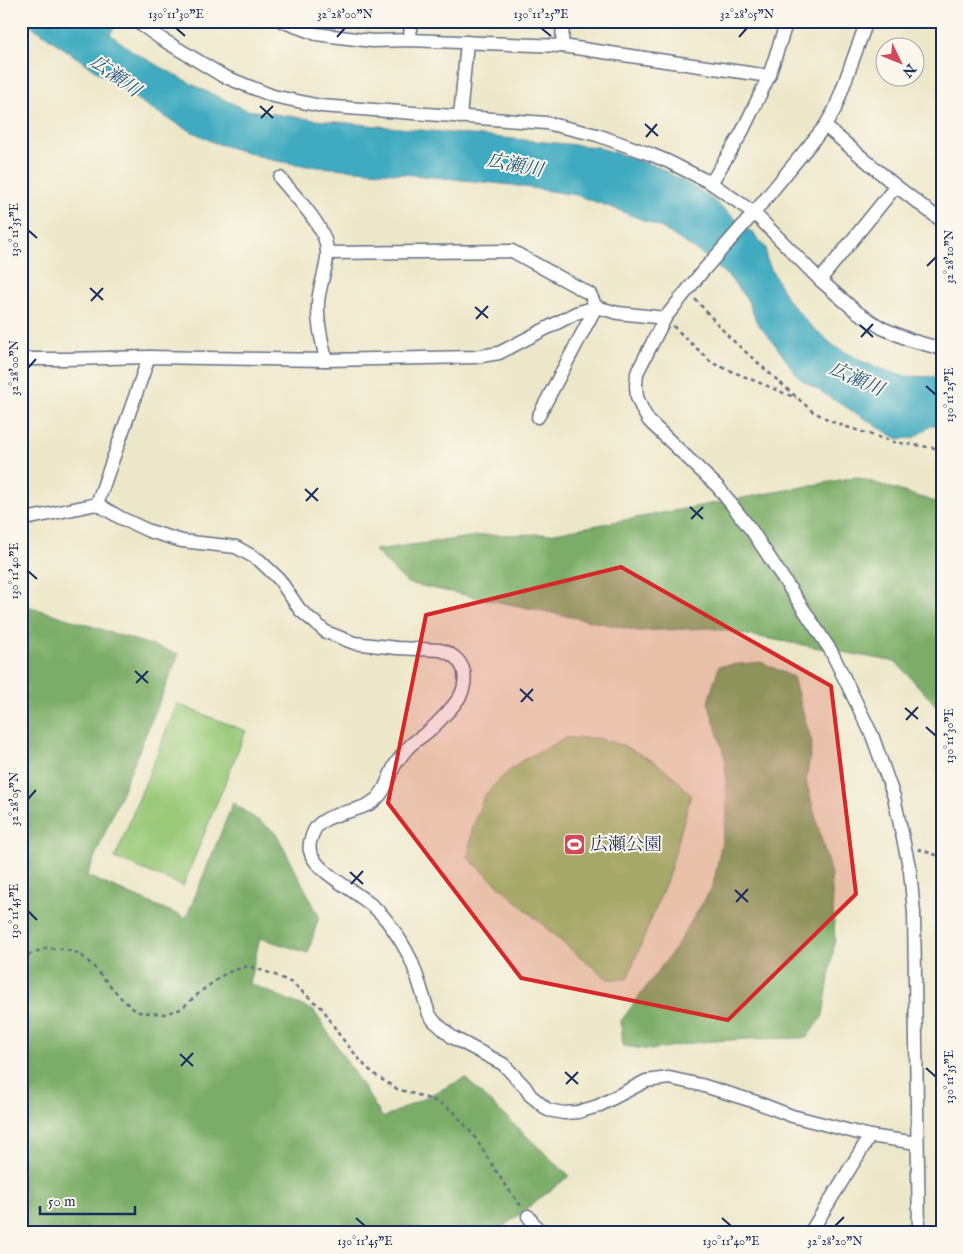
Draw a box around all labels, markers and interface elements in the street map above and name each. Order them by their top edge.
text: 130°11'30"E [148,7,204,22]
text: 32°28'00"N [317,7,373,22]
text: 130°11'25"E [513,7,569,22]
text: 32°28'05"N [720,7,775,22]
north arrow [876,38,926,88]
water label: 広瀬川 [85,50,147,104]
text: N [898,59,920,81]
water label: 広瀬川 [484,149,547,184]
text: 130°11'35"E [7,203,22,257]
text: 32°28'10"N [942,229,957,284]
text: 32°28'00"N [7,340,22,396]
water label: 広瀬川 [825,357,889,403]
text: 130°11'25"E [942,367,957,423]
text: 130°11'40"E [7,543,22,599]
text: 130°11'30"E [942,708,957,764]
text: 32°28'05"N [7,771,22,826]
sports icon: 広瀬公園 [562,832,586,856]
place label: 広瀬公園 [590,834,662,857]
text: 130°11'45"E [7,883,22,939]
text: 130°11'35"E [942,1050,957,1104]
scale bar [40,1184,135,1216]
text: 50 m [48,1192,76,1211]
text: 130°11'45"E [337,1234,393,1249]
text: 130°11'40"E [703,1234,759,1249]
text: 32°28'20"N [807,1234,863,1249]

